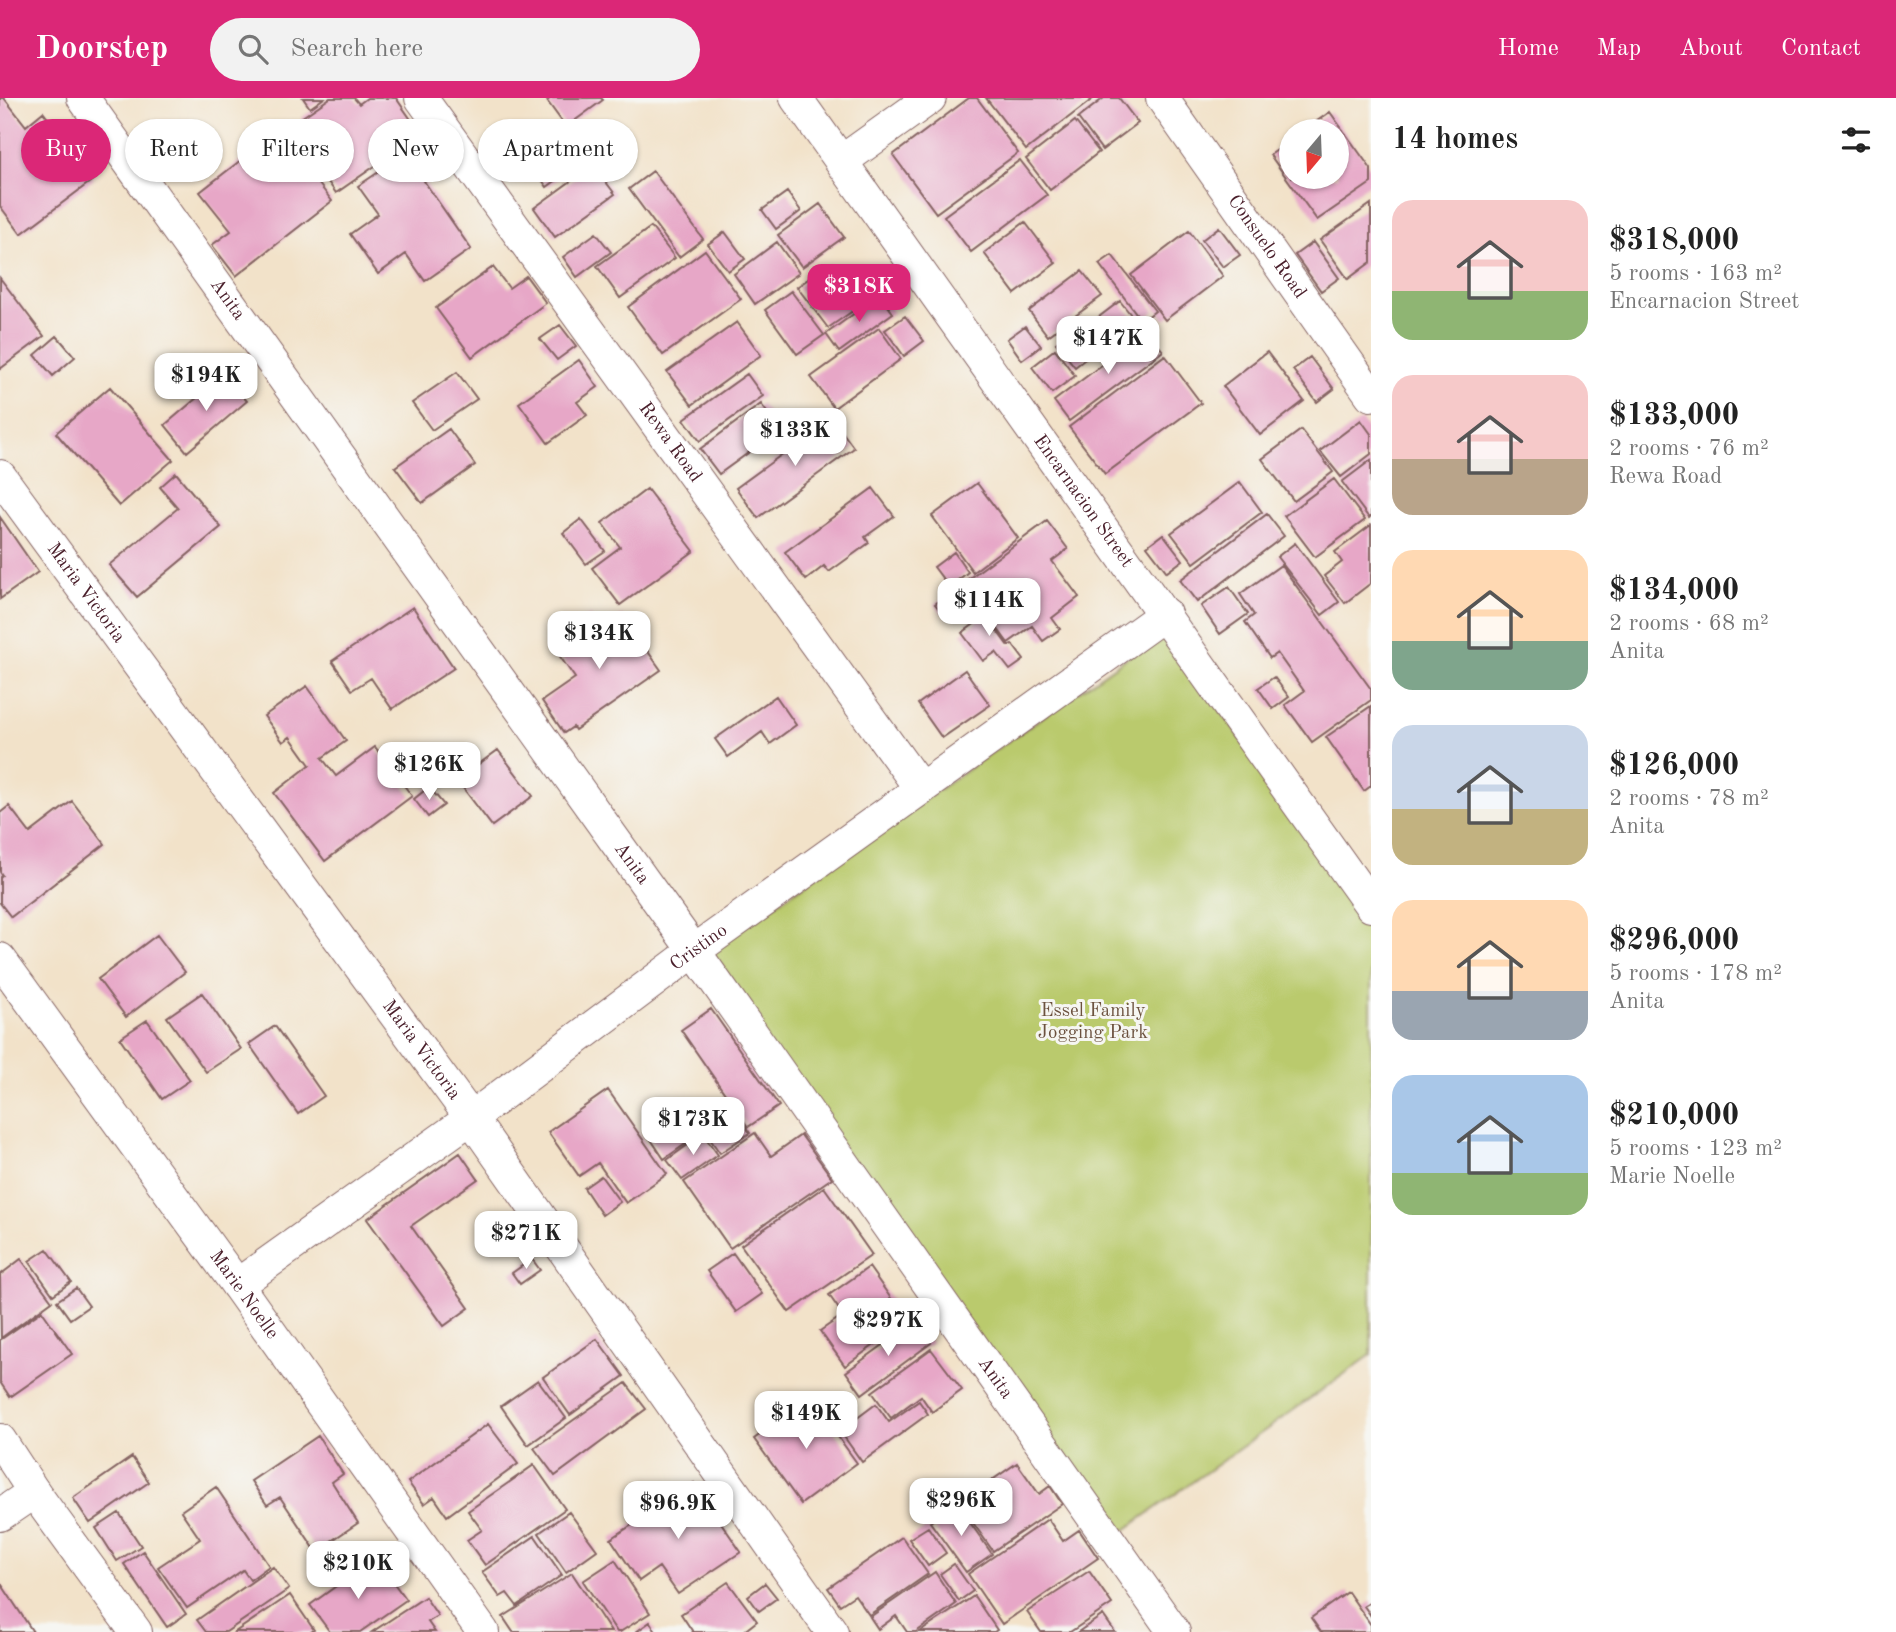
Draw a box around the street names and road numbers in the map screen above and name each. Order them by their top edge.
street label: Consuelo Road [1224,192,1310,302]
street label: Anita [206,275,249,324]
street label: Rewa Road [635,399,705,486]
street label: Encarnacion Street [1030,432,1136,571]
street label: Maria Victoria [43,539,129,647]
street label: Anita [610,840,653,889]
street label: Cristino [667,921,731,975]
street label: Maria Victoria [378,997,464,1104]
street label: Marie Noelle [206,1247,282,1343]
street label: Anita [974,1354,1017,1403]

